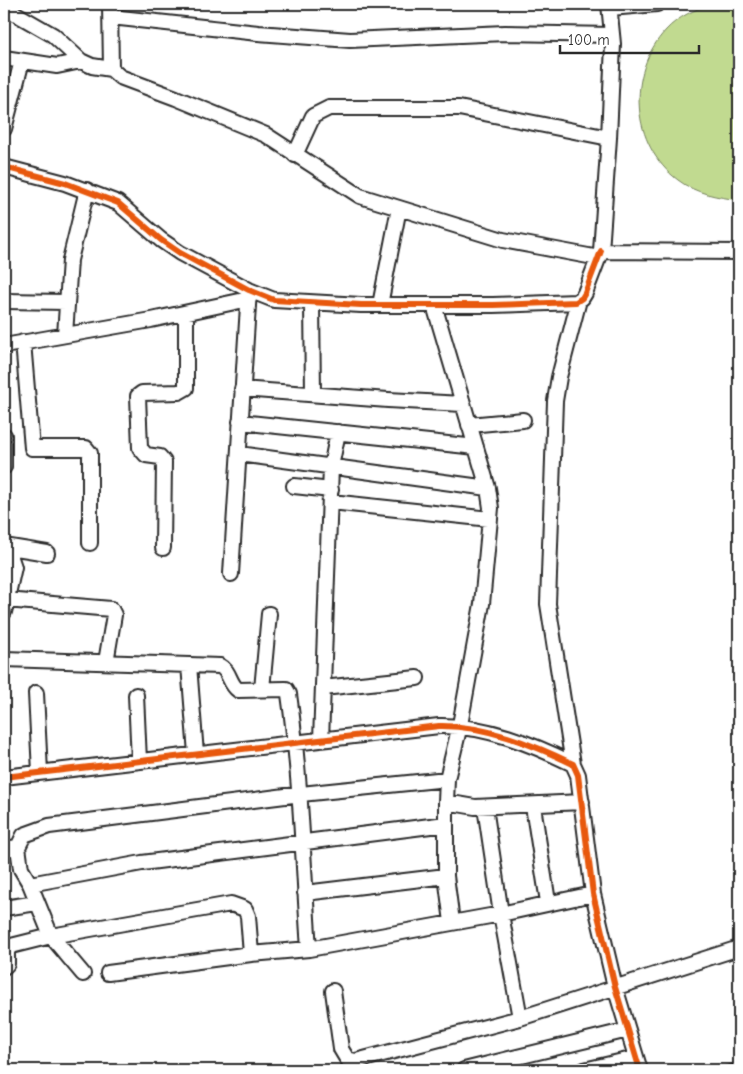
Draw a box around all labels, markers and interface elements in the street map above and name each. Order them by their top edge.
scale bar [560,22,699,54]
text: 100 m [568,31,610,49]

